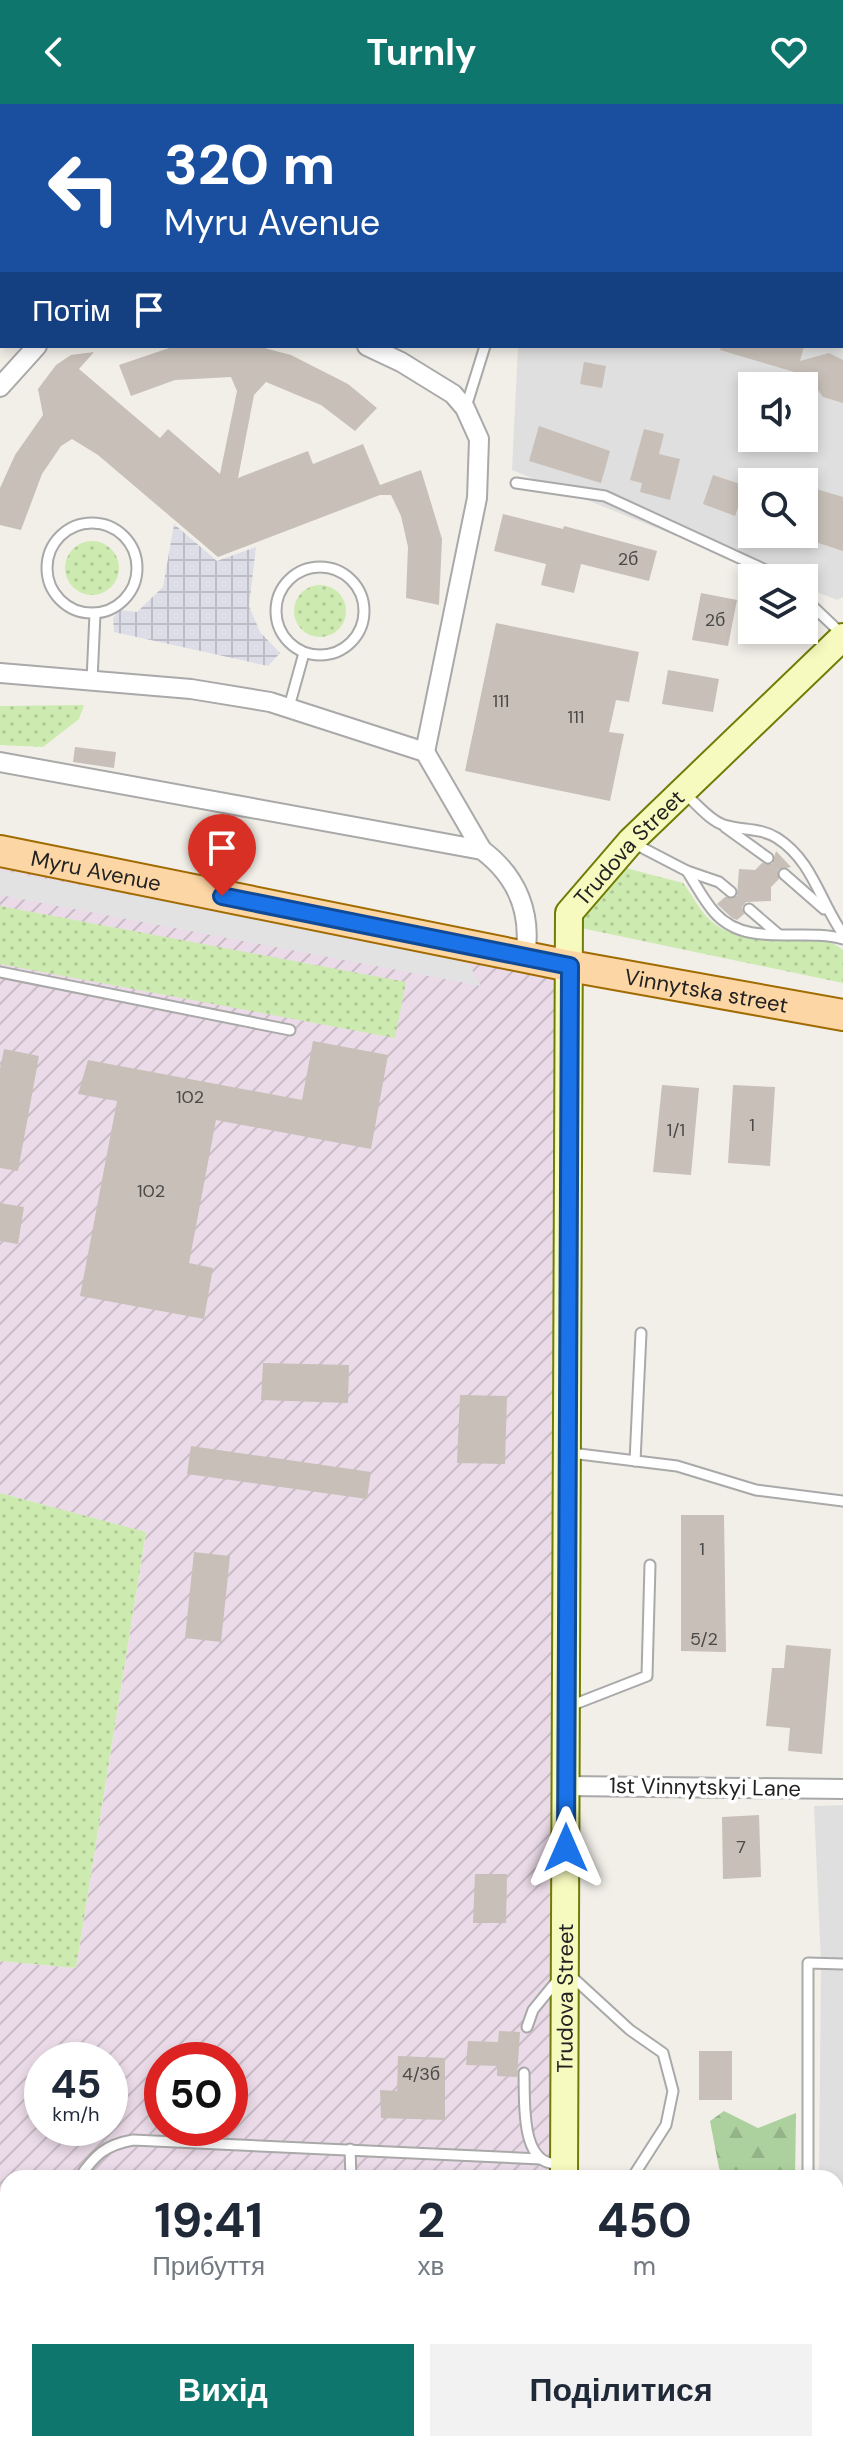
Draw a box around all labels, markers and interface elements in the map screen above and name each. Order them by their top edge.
text: Turnly [366,29,477,76]
icon: back [32,30,76,74]
icon: heart [767,30,811,74]
text: 320 m [164,128,335,201]
icon: left [32,136,136,240]
text: Myru Avenue [164,199,380,246]
icon: arrive [127,288,171,332]
text: Потім [32,291,111,330]
map controls [738,372,818,644]
button: sound [738,372,818,452]
button: search [738,468,818,548]
house number: 2б [618,547,638,571]
button: layers [738,564,818,644]
house number: 2б [705,608,725,632]
house number: 111 [493,689,509,713]
house number: 111 [568,705,584,729]
street label: Trudova Street [567,783,691,912]
pin [188,814,256,896]
icon: arrive [200,826,244,870]
street label: Myru Avenue [28,843,164,898]
street label: Vinnytska street [622,962,791,1019]
house number: 102 [176,1085,204,1109]
house number: 1 [749,1113,755,1137]
house number: 1/1 [667,1118,685,1142]
house number: 102 [137,1179,165,1203]
house number: 1 [699,1537,705,1561]
house number: 5/2 [690,1627,718,1651]
street label: 1st Vinnytskyi Lane [609,1771,801,1803]
position arrow [524,1806,608,1890]
house number: 7 [736,1835,746,1859]
street label: Trudova Street [550,1923,580,2073]
speed limit sign: 50 [144,2042,248,2146]
text: 45 [51,2058,101,2110]
house number: 4/3б [402,2062,440,2086]
text: km/h [52,2101,100,2127]
text: 19:41 [154,2189,263,2252]
text: 2 [417,2189,445,2252]
text: 450 [597,2189,692,2252]
text: Прибуття [152,2249,265,2283]
text: хв [418,2249,444,2283]
text: m [633,2249,656,2283]
button: Вихід [32,2344,414,2436]
button: Поділитися [430,2344,812,2436]

